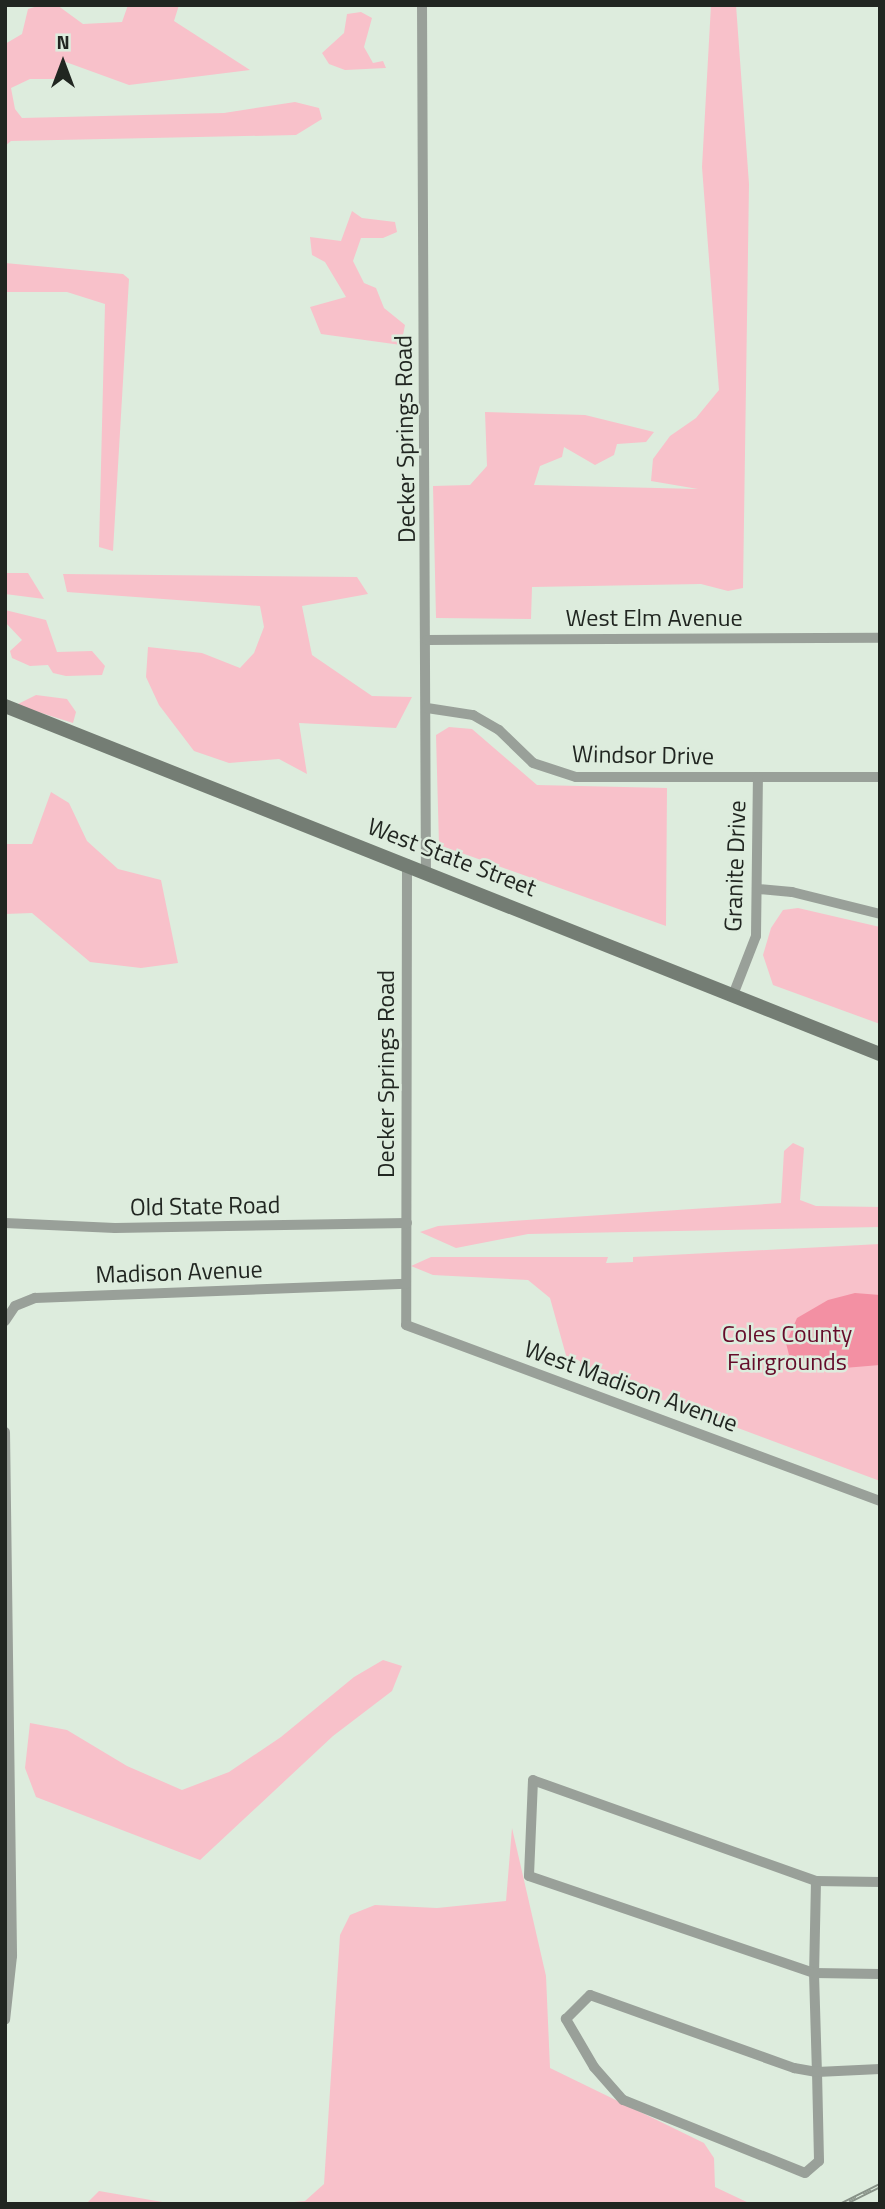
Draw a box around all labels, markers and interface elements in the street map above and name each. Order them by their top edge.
text: N [56,27,70,56]
north arrow [28,28,98,98]
street label: Decker Springs Road [389,335,421,543]
street label: West Elm Avenue [566,604,742,632]
street label: Windsor Drive [572,739,714,771]
street label: Granite Drive [718,800,752,932]
street label: West State Street [363,812,541,902]
street label: Decker Springs Road [372,970,400,1178]
street label: Old State Road [130,1190,280,1222]
street label: Madison Avenue [95,1255,263,1289]
park label: Coles County Fairgrounds [722,1320,852,1376]
street label: West Madison Avenue [520,1334,742,1438]

